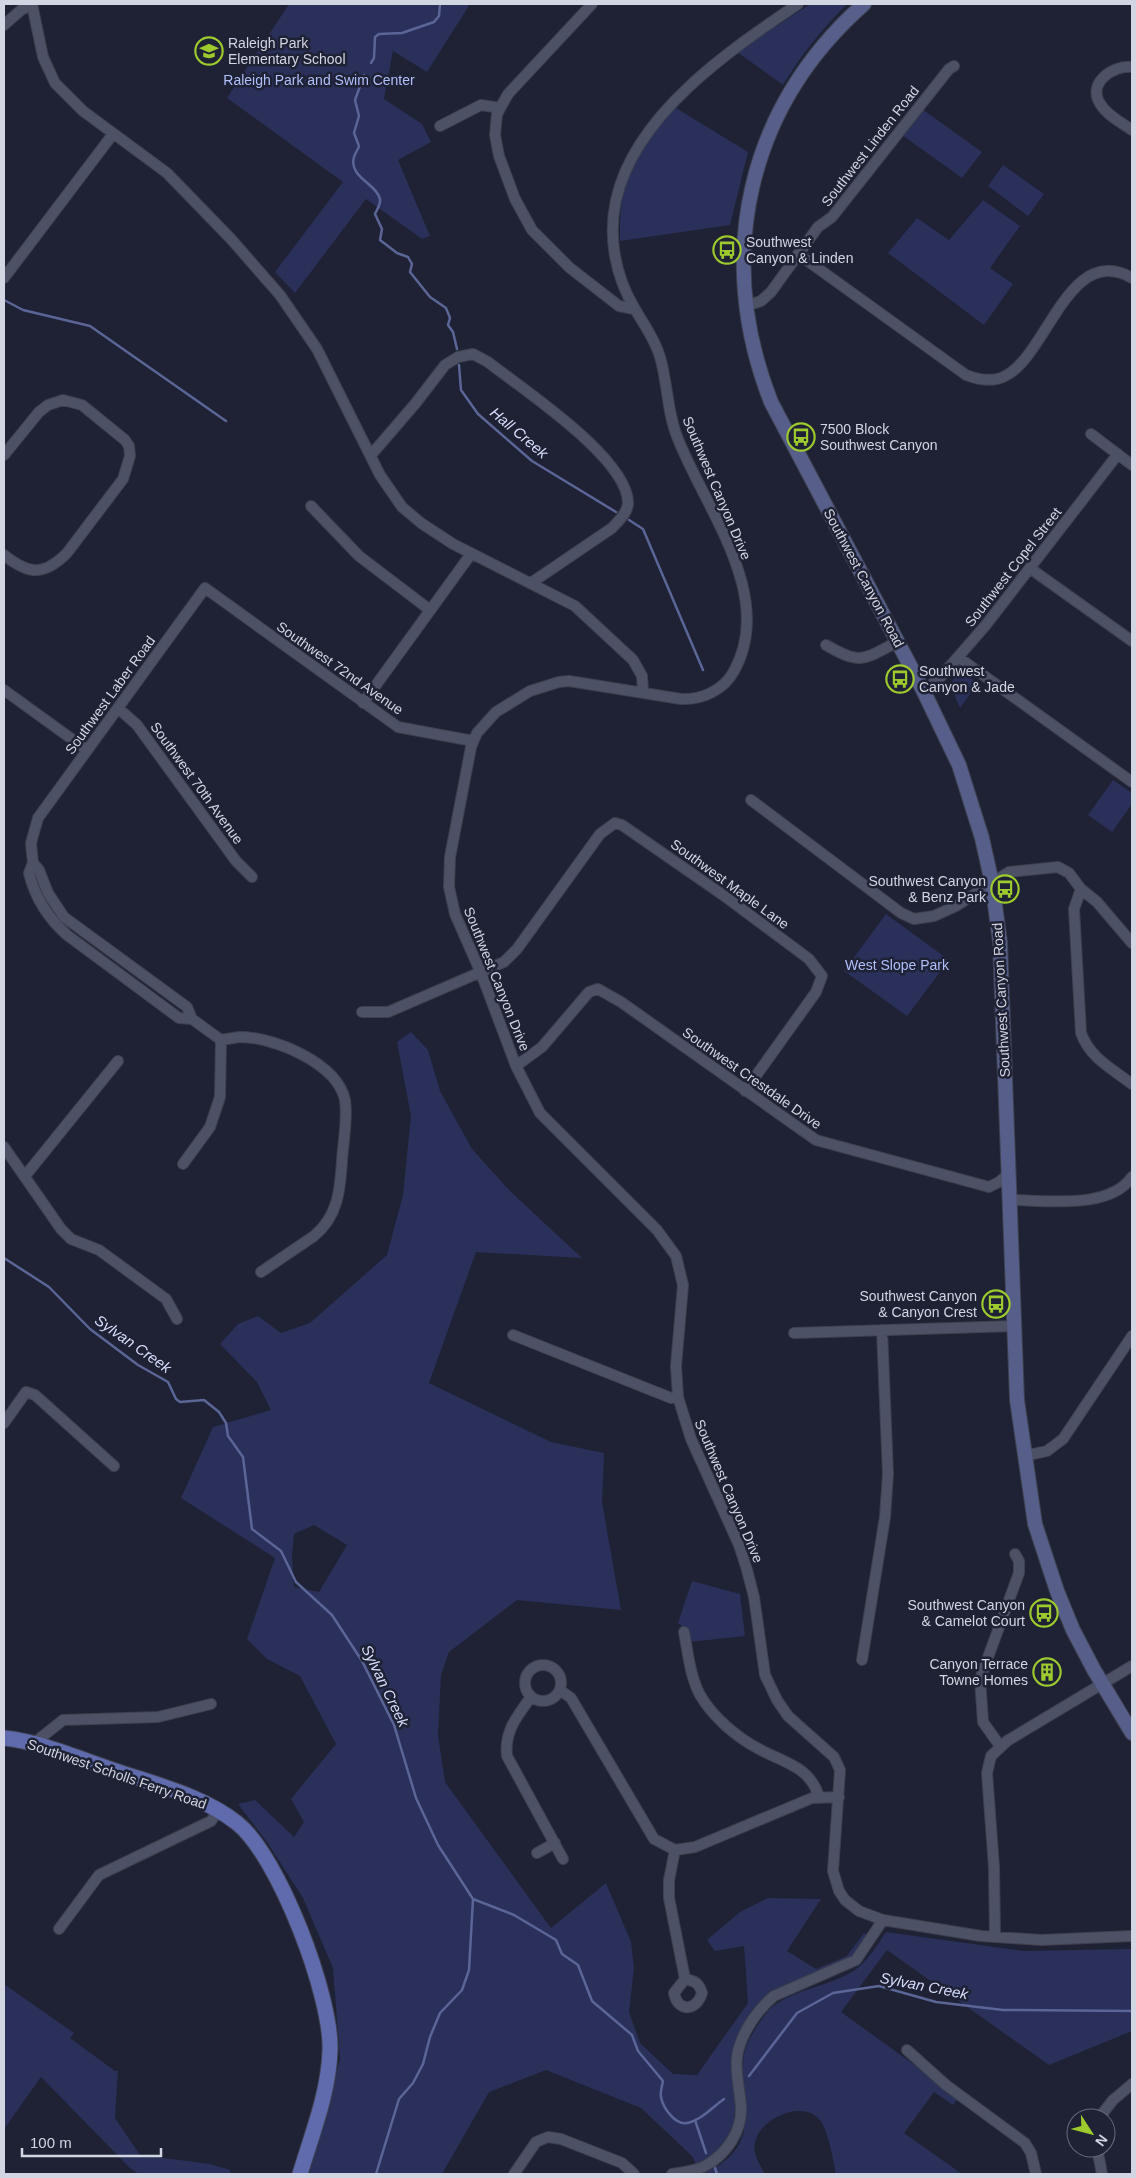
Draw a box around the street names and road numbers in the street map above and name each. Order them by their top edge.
street label: Southwest Linden Road [818,82,922,210]
street label: Southwest Canyon Drive [680,414,755,562]
street label: Southwest Copel Street [961,504,1065,630]
street label: Southwest Canyon Road [821,506,907,650]
street label: Southwest 72nd Avenue [274,618,407,718]
street label: Southwest Laber Road [62,633,158,757]
street label: Southwest 70th Avenue [147,719,247,847]
street label: Southwest Maple Lane [668,836,792,932]
street label: Southwest Canyon Drive [461,905,533,1054]
street label: Southwest Canyon Road [989,922,1013,1078]
street label: Southwest Crestdale Drive [680,1024,825,1132]
street label: Southwest Canyon Drive [692,1417,767,1565]
street label: Southwest Scholls Ferry Road [25,1736,209,1812]

